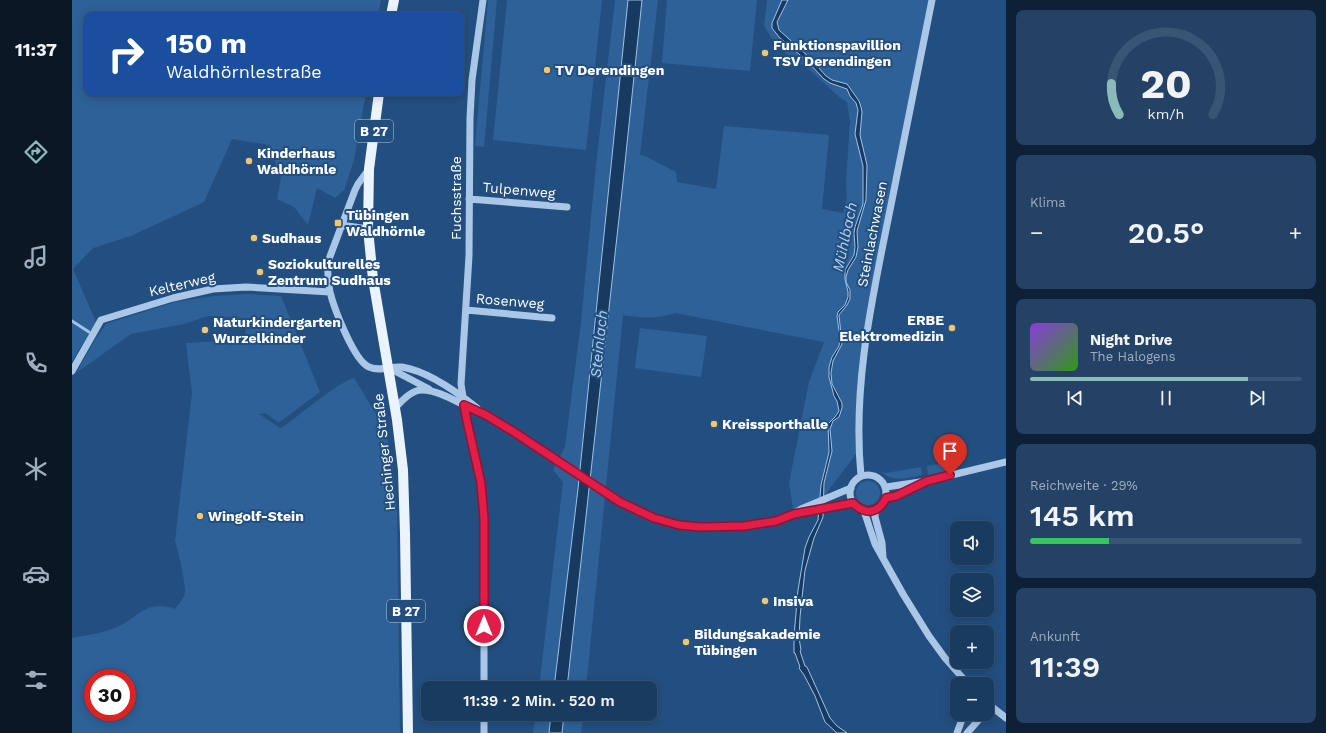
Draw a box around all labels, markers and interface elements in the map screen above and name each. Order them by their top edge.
text: 150 m [166,27,247,60]
icon: right [100,28,152,80]
place label: Funktionspavillion TSV Derendingen [773,37,901,69]
text: 11:37 [15,39,57,60]
marker: Funktionspavillion TSV Derendingen [760,48,770,58]
text: 20 [1140,59,1192,108]
text: Waldhörnlestraße [166,61,322,82]
place label: TV Derendingen [555,62,664,78]
marker: TV Derendingen [542,65,552,75]
text: km/h [1148,106,1184,122]
road number: B 27 [355,120,393,142]
icon: directions [22,138,50,166]
place label: Kinderhaus Waldhörnle [257,145,336,177]
marker: Kinderhaus Waldhörnle [244,156,254,166]
street label: Fuchsstraße [448,156,464,240]
street label: Tulpenweg [482,179,557,201]
street label: Steinlachwasen [854,180,890,288]
text: Klima [1030,195,1066,210]
water label: Mühlbach [829,201,861,273]
place label: Tübingen Waldhörnle [346,207,425,239]
text: 20.5° [1128,215,1204,250]
marker: Tübingen Waldhörnle [333,218,343,228]
text: − [1030,220,1043,245]
text: + [1289,220,1302,245]
place label: Sudhaus [262,230,322,246]
marker: Sudhaus [249,233,259,243]
icon: music [22,243,50,271]
place label: Soziokulturelles Zentrum Sudhaus [268,256,391,288]
marker: Soziokulturelles Zentrum Sudhaus [255,267,265,277]
street label: Kelterweg [147,269,217,299]
street label: Rosenweg [475,290,545,312]
water label: Steinlach [587,309,611,379]
place label: ERBE Elektromedizin [839,312,944,344]
place label: Naturkindergarten Wurzelkinder [213,314,341,346]
marker: ERBE Elektromedizin [947,323,957,333]
marker: Naturkindergarten Wurzelkinder [200,325,210,335]
text: Night Drive [1090,331,1173,349]
icon: phone [22,349,50,377]
text: The Halogens [1090,349,1176,364]
icon: previous [1064,387,1086,409]
icon: pause [1155,387,1177,409]
icon: next [1246,387,1268,409]
street label: Hechinger Straße [370,393,398,511]
place label: Kreissporthalle [722,416,828,432]
marker: Kreissporthalle [709,419,719,429]
pin [933,434,967,475]
icon: arrive [939,440,961,462]
icon: climate [22,455,50,483]
text: Reichweite · 29% [1030,478,1138,493]
text: 145 km [1030,498,1135,533]
place label: Wingolf-Stein [208,508,304,524]
marker: Wingolf-Stein [195,511,205,521]
map controls [950,521,994,721]
button: sound [950,521,994,565]
icon: car [22,560,50,588]
button: layers [950,573,994,617]
place label: Insiva [773,593,814,609]
marker: Insiva [760,596,770,606]
road number: B 27 [387,600,425,622]
position arrow [463,605,505,647]
button: + [950,625,994,669]
place label: Bildungsakademie Tübingen [694,626,821,658]
text: Ankunft [1030,629,1080,644]
marker: Bildungsakademie Tübingen [681,637,691,647]
text: 11:39 [1030,649,1100,684]
icon: filters [22,666,50,694]
speed limit sign: 30 [84,669,136,721]
button: − [950,677,994,721]
text: 11:39 · 2 Min. · 520 m [463,692,615,710]

